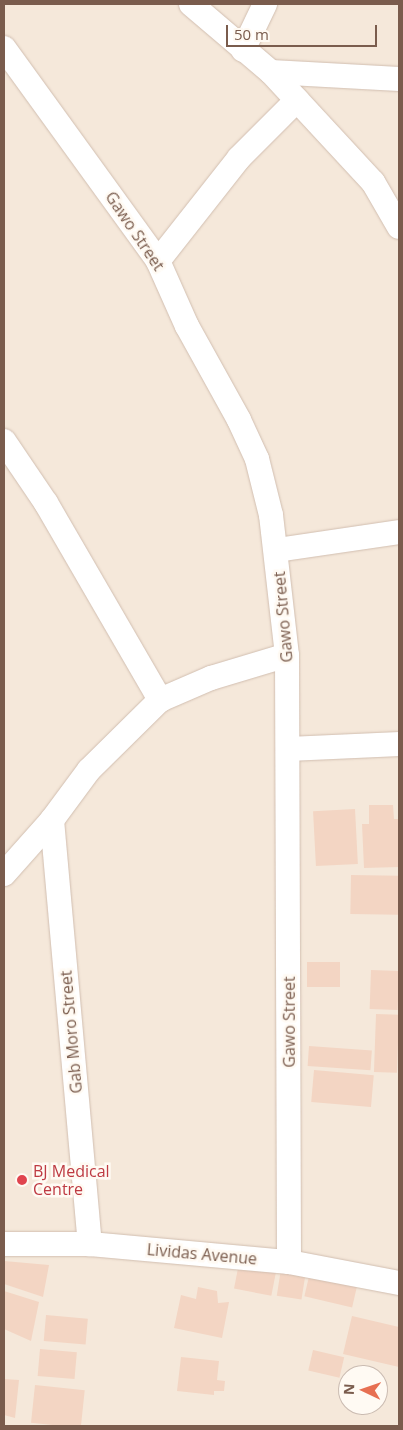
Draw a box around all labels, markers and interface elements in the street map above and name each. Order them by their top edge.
scale bar [228,15,379,47]
text: 50 m [234,24,269,44]
street label: Gawo Street [101,188,169,274]
street label: Gawo Street [269,571,297,663]
street label: Gab Moro Street [56,970,86,1094]
street label: Gawo Street [279,976,299,1068]
place label: BJ Medical Centre [33,1161,110,1199]
marker: BJ Medical Centre [15,1173,29,1187]
street label: Lividas Avenue [146,1240,258,1268]
north arrow [338,1365,388,1415]
text: N [339,1383,358,1395]

